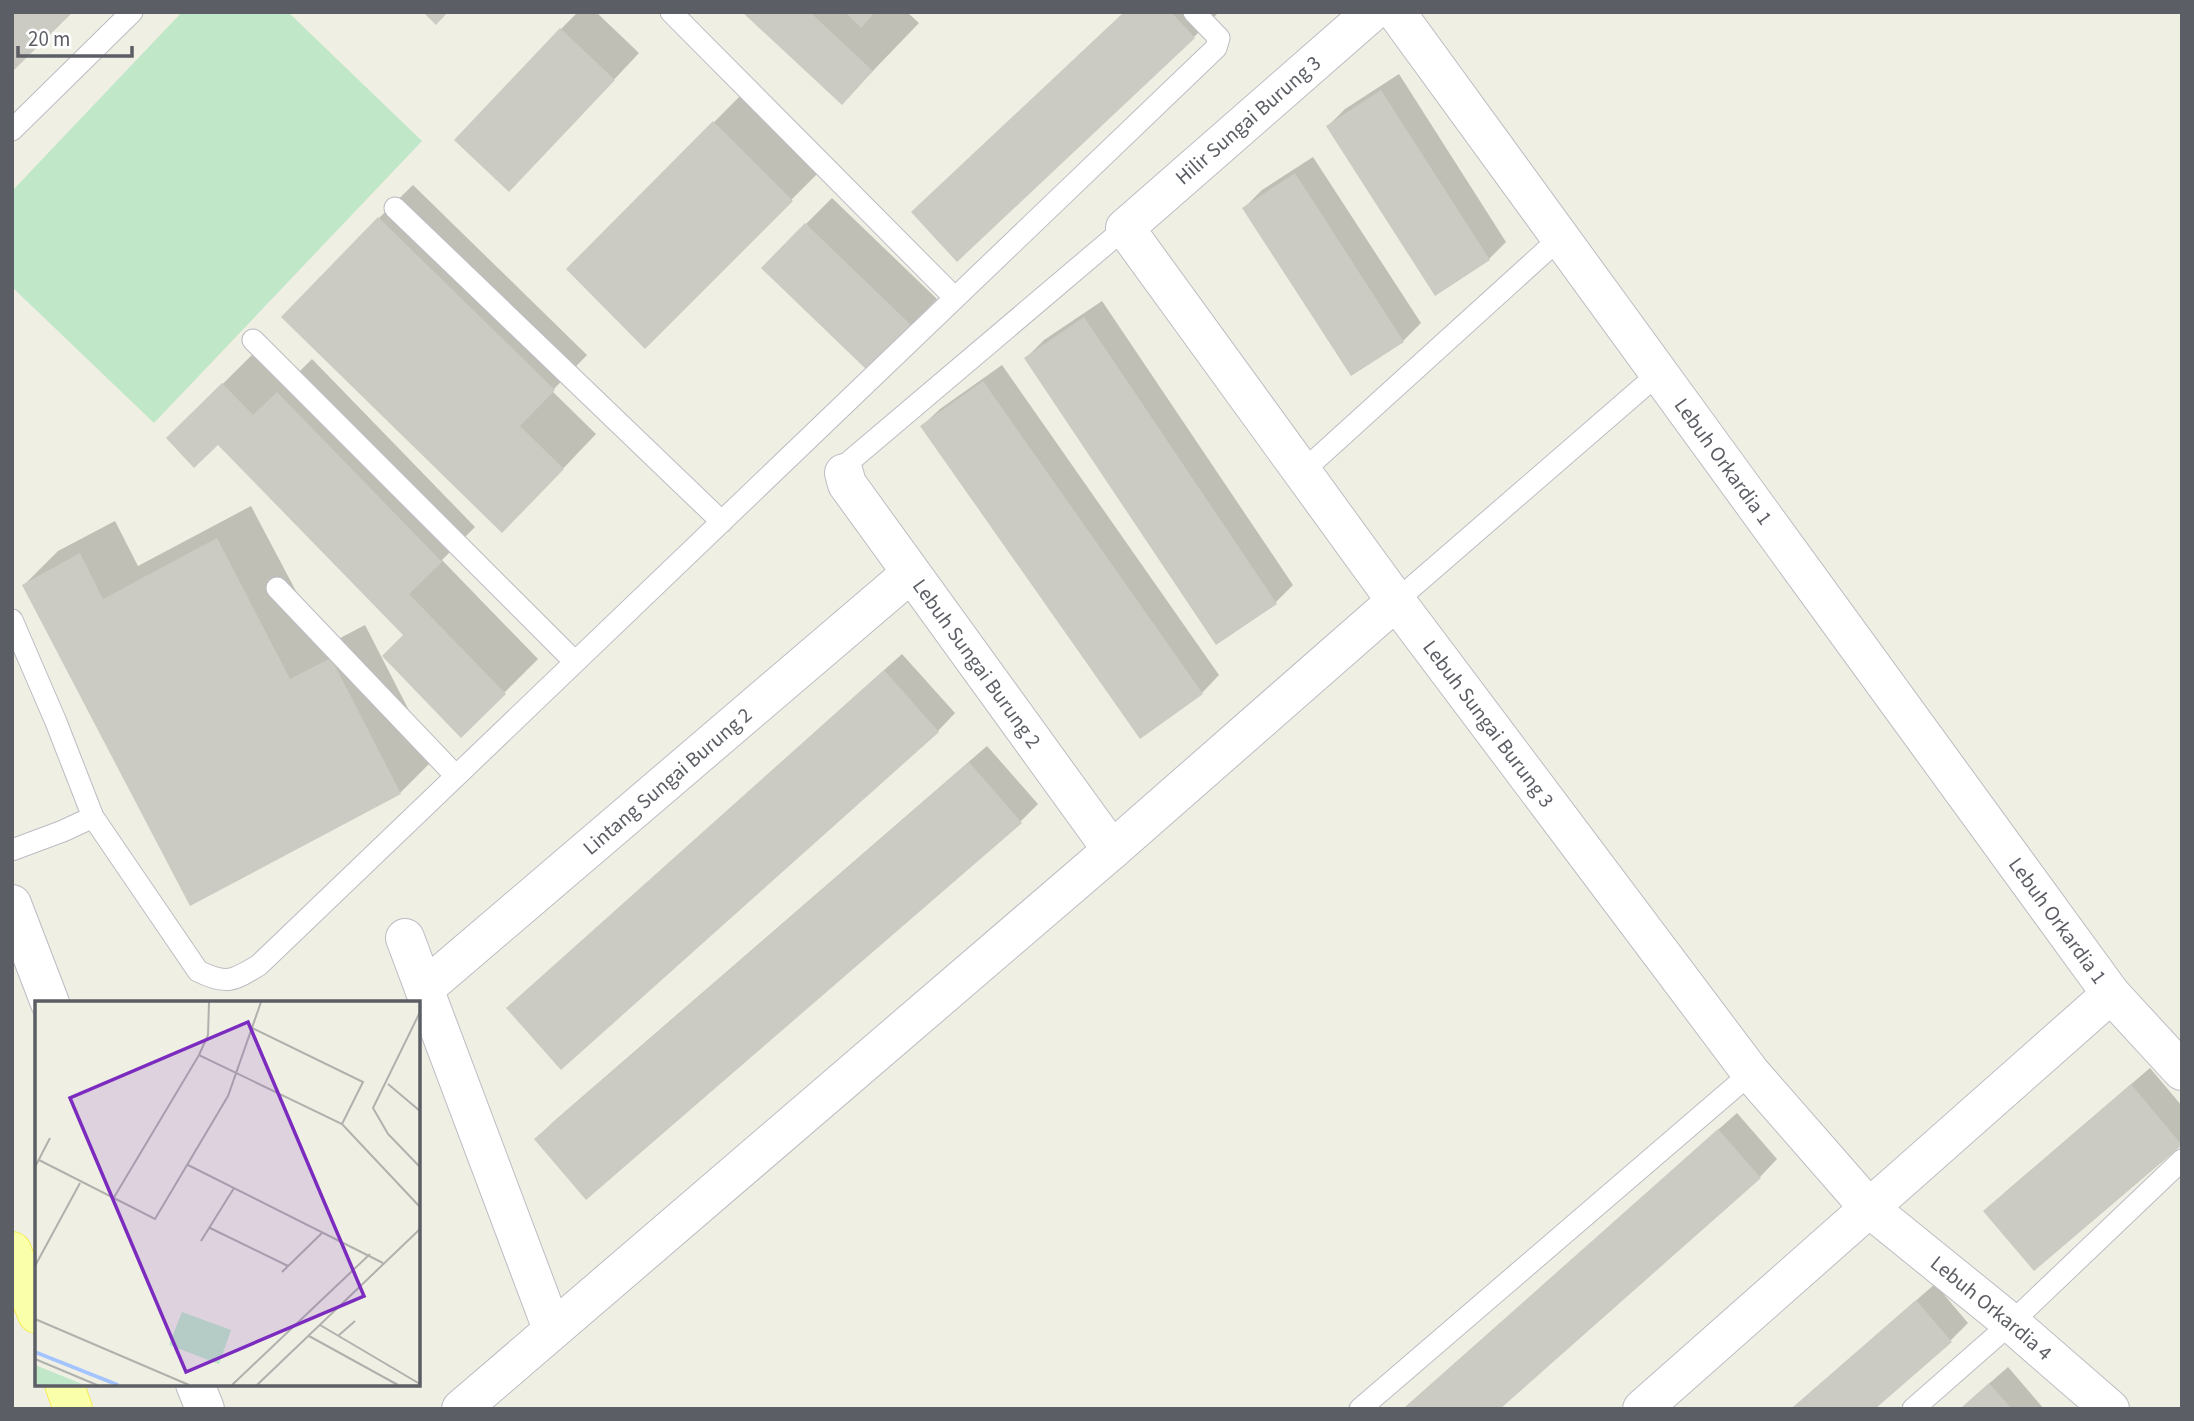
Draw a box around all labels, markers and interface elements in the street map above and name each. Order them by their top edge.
scale bar [18,14,131,58]
text: 20 m [28,24,70,54]
street label: Hilir Sungai Burung 3 [1169,48,1327,192]
street label: Lebuh Orkardia 1 [1667,392,1780,531]
street label: Lebuh Sungai Burung 2 [905,573,1049,754]
street label: Lebuh Sungai Burung 3 [1416,634,1561,814]
street label: Lintang Sungai Burung 2 [576,700,758,862]
street label: Lebuh Orkardia 1 [2001,851,2114,990]
inset map [35,1001,420,1386]
street label: Lebuh Orkardia 4 [1924,1248,2059,1367]

